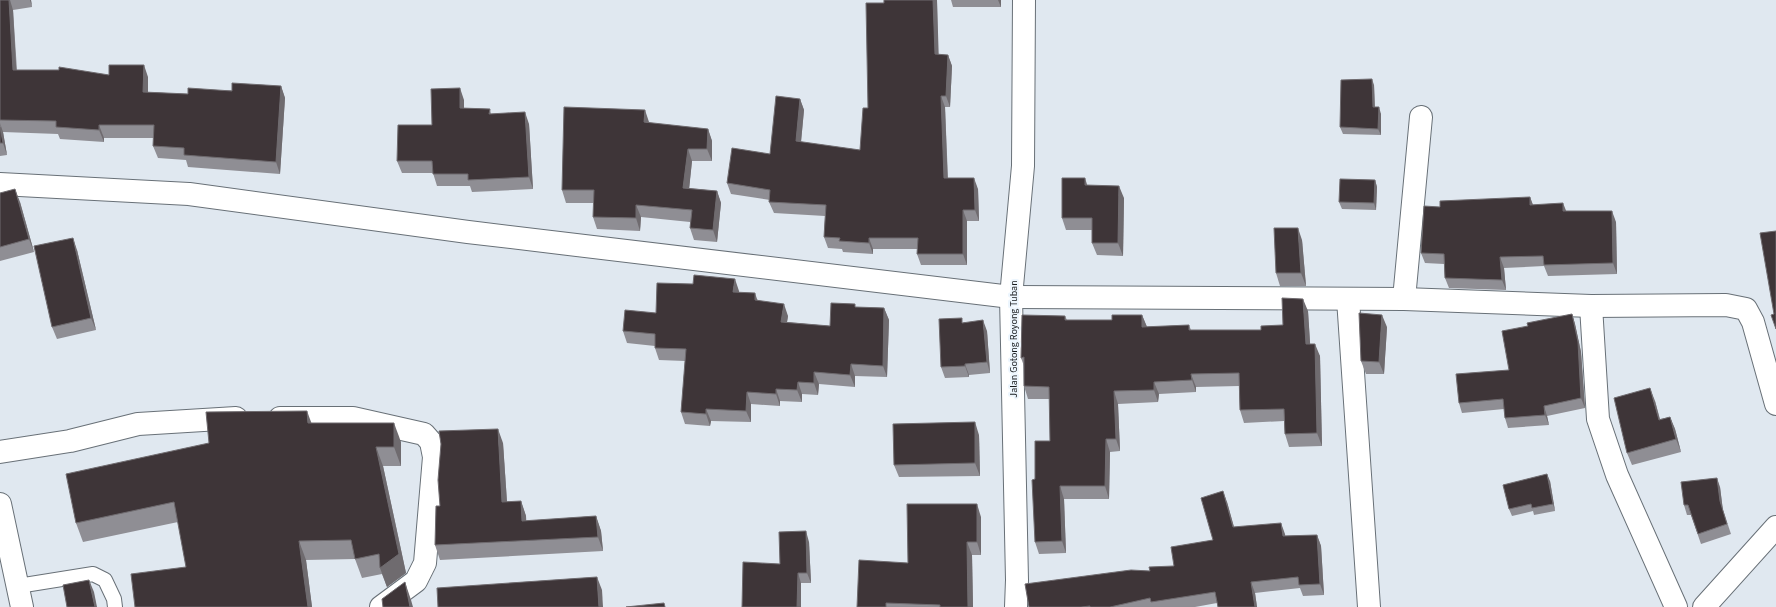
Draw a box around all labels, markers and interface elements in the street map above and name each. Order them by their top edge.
street label: Jalan Gotong Royong Tuban [1007,280,1021,398]

